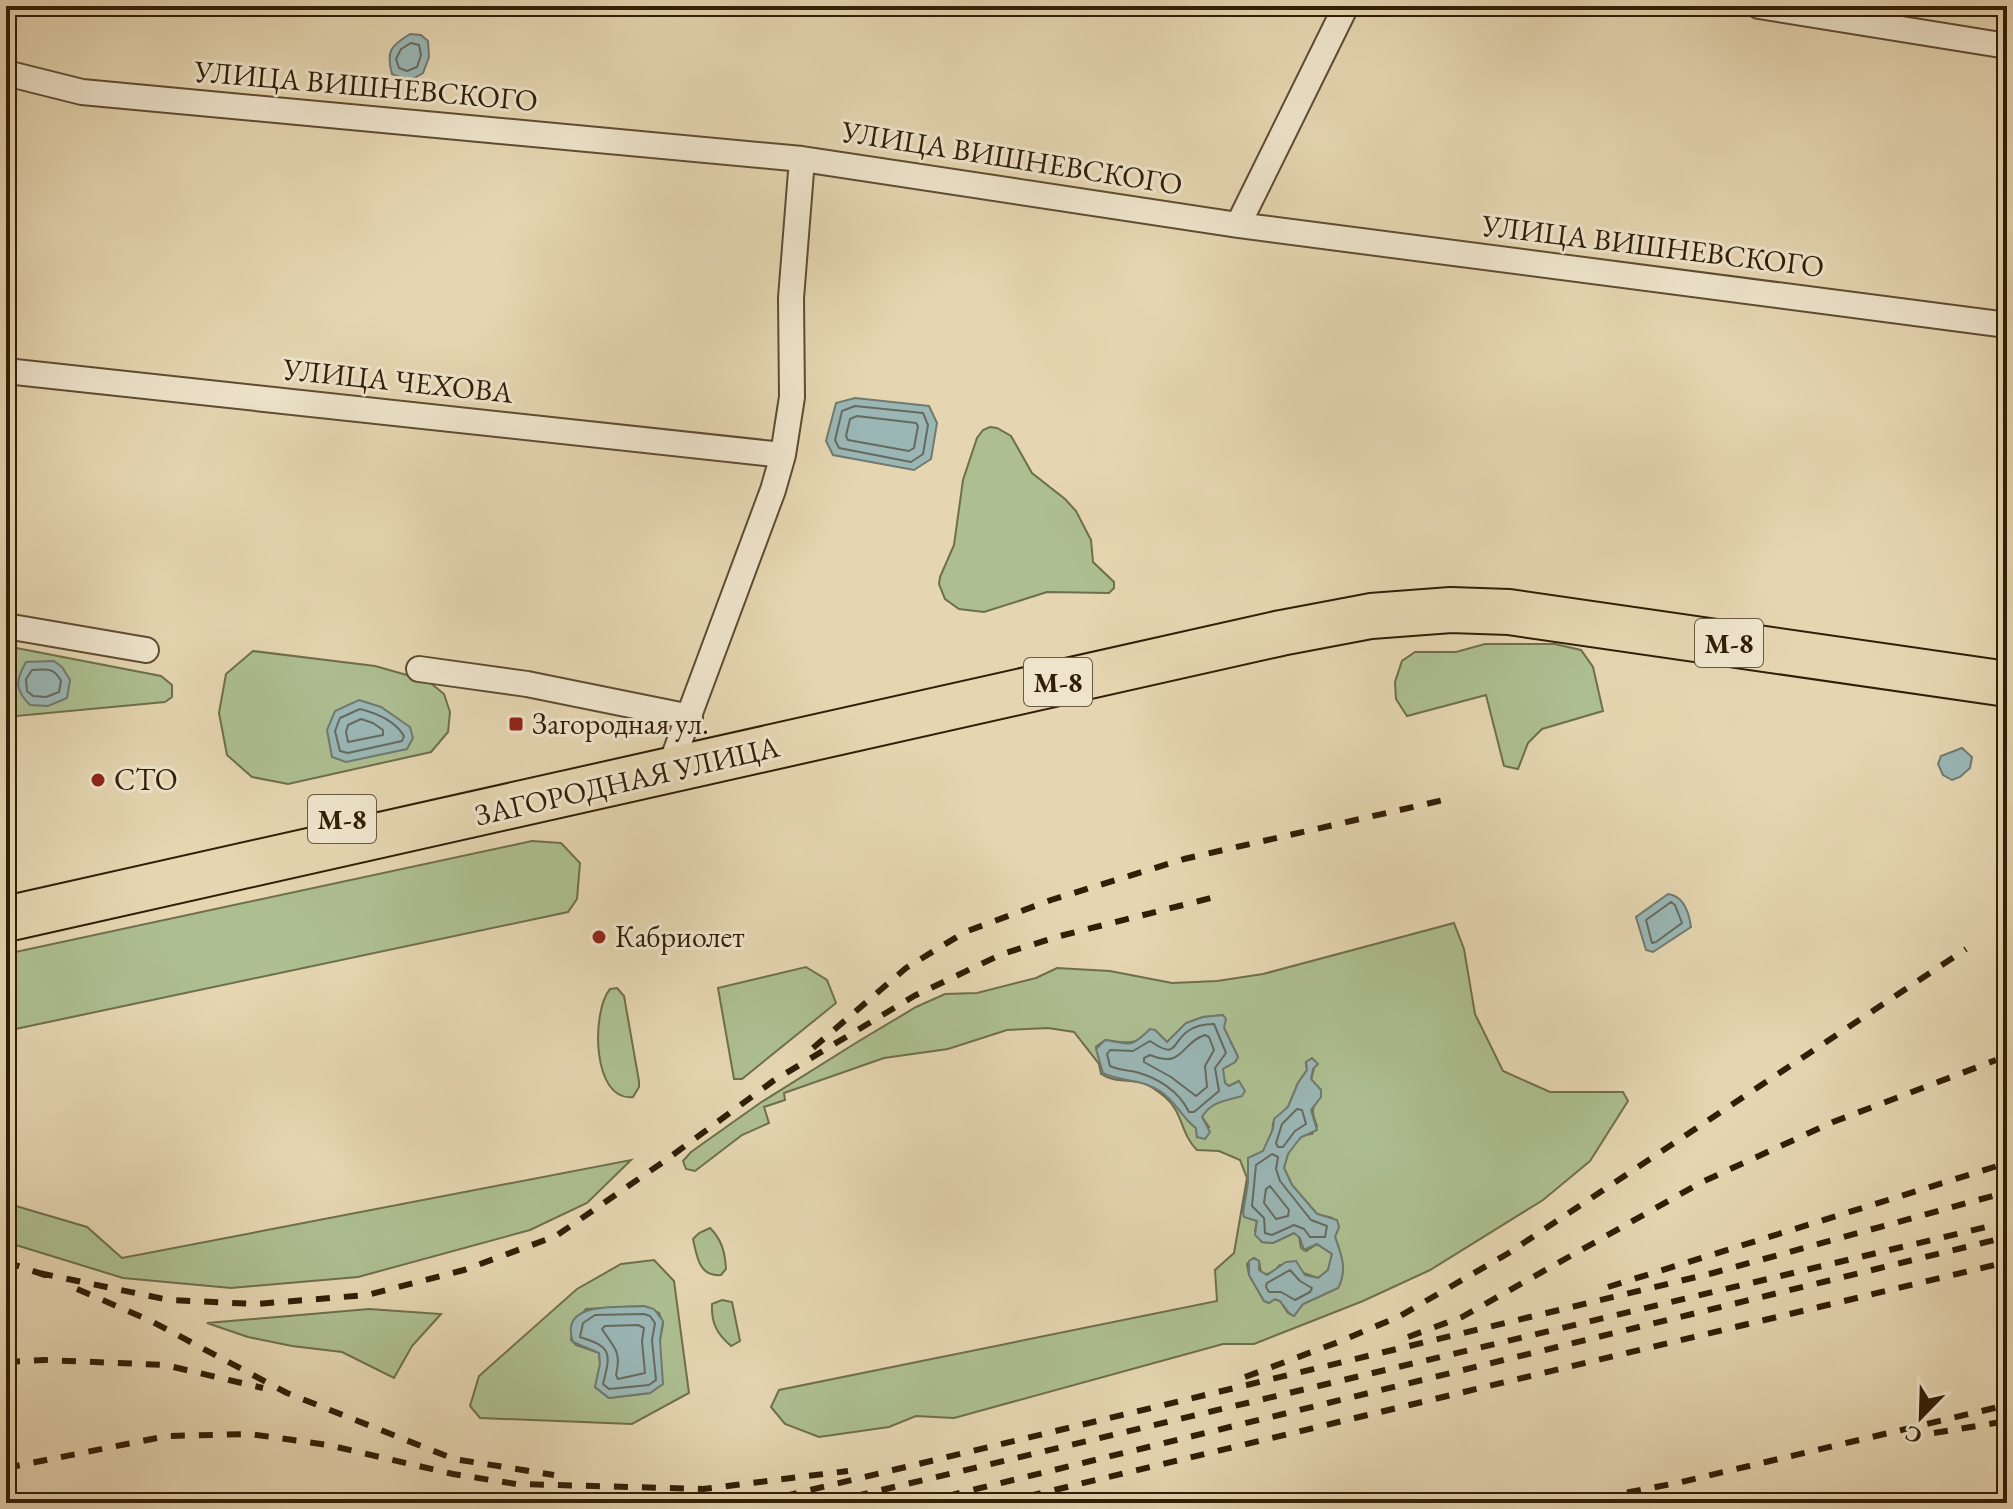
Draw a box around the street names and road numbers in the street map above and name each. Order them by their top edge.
street label: УЛИЦА ВИШНЕВСКОГО [192,51,539,120]
street label: УЛИЦА ВИШНЕВСКОГО [838,111,1185,204]
street label: УЛИЦА ВИШНЕВСКОГО [1479,205,1826,286]
street label: УЛИЦА ЧЕХОВА [280,349,515,412]
road number: М-8 [1695,619,1763,667]
road number: М-8 [1024,658,1092,706]
street label: ЗАГОРОДНАЯ УЛИЦА [471,726,783,835]
road number: М-8 [308,795,376,843]

